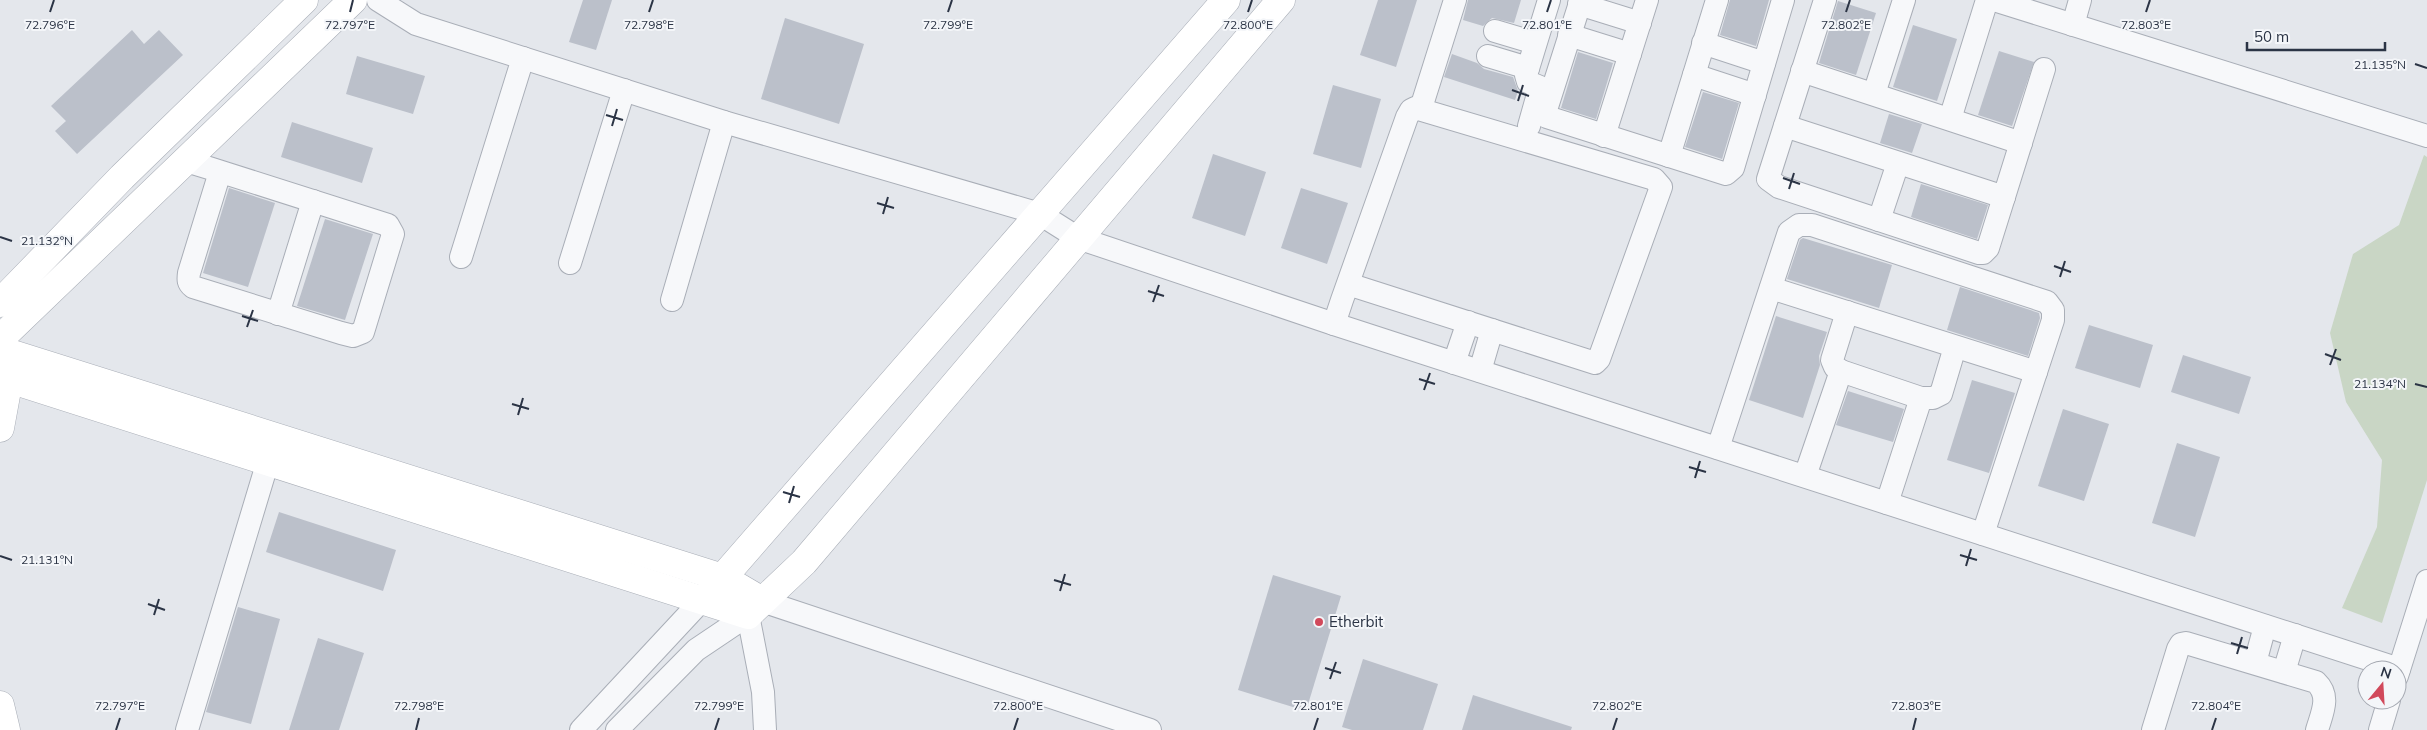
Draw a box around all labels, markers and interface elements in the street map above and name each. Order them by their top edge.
text: 72.796°E [25,17,75,32]
text: 72.797°E [325,17,375,32]
text: 72.798°E [624,17,674,32]
text: 72.799°E [923,17,973,32]
text: 72.800°E [1223,17,1273,32]
text: 72.801°E [1522,17,1572,32]
text: 72.802°E [1821,17,1871,32]
text: 72.803°E [2121,17,2171,32]
scale bar [2247,20,2384,52]
text: 50 m [2254,27,2289,46]
text: 21.135°N [2354,57,2406,72]
text: 21.132°N [21,233,73,248]
text: 21.134°N [2354,376,2406,391]
text: 21.131°N [21,552,73,567]
place label: Etherbit [1329,612,1383,631]
marker: Etherbit [1313,616,1325,628]
north arrow [2357,660,2407,710]
text: N [2378,662,2394,683]
text: 72.797°E [95,698,145,713]
text: 72.798°E [394,698,444,713]
text: 72.799°E [694,698,744,713]
text: 72.800°E [993,698,1043,713]
text: 72.801°E [1293,698,1343,713]
text: 72.802°E [1592,698,1642,713]
text: 72.803°E [1891,698,1941,713]
text: 72.804°E [2191,698,2241,713]

